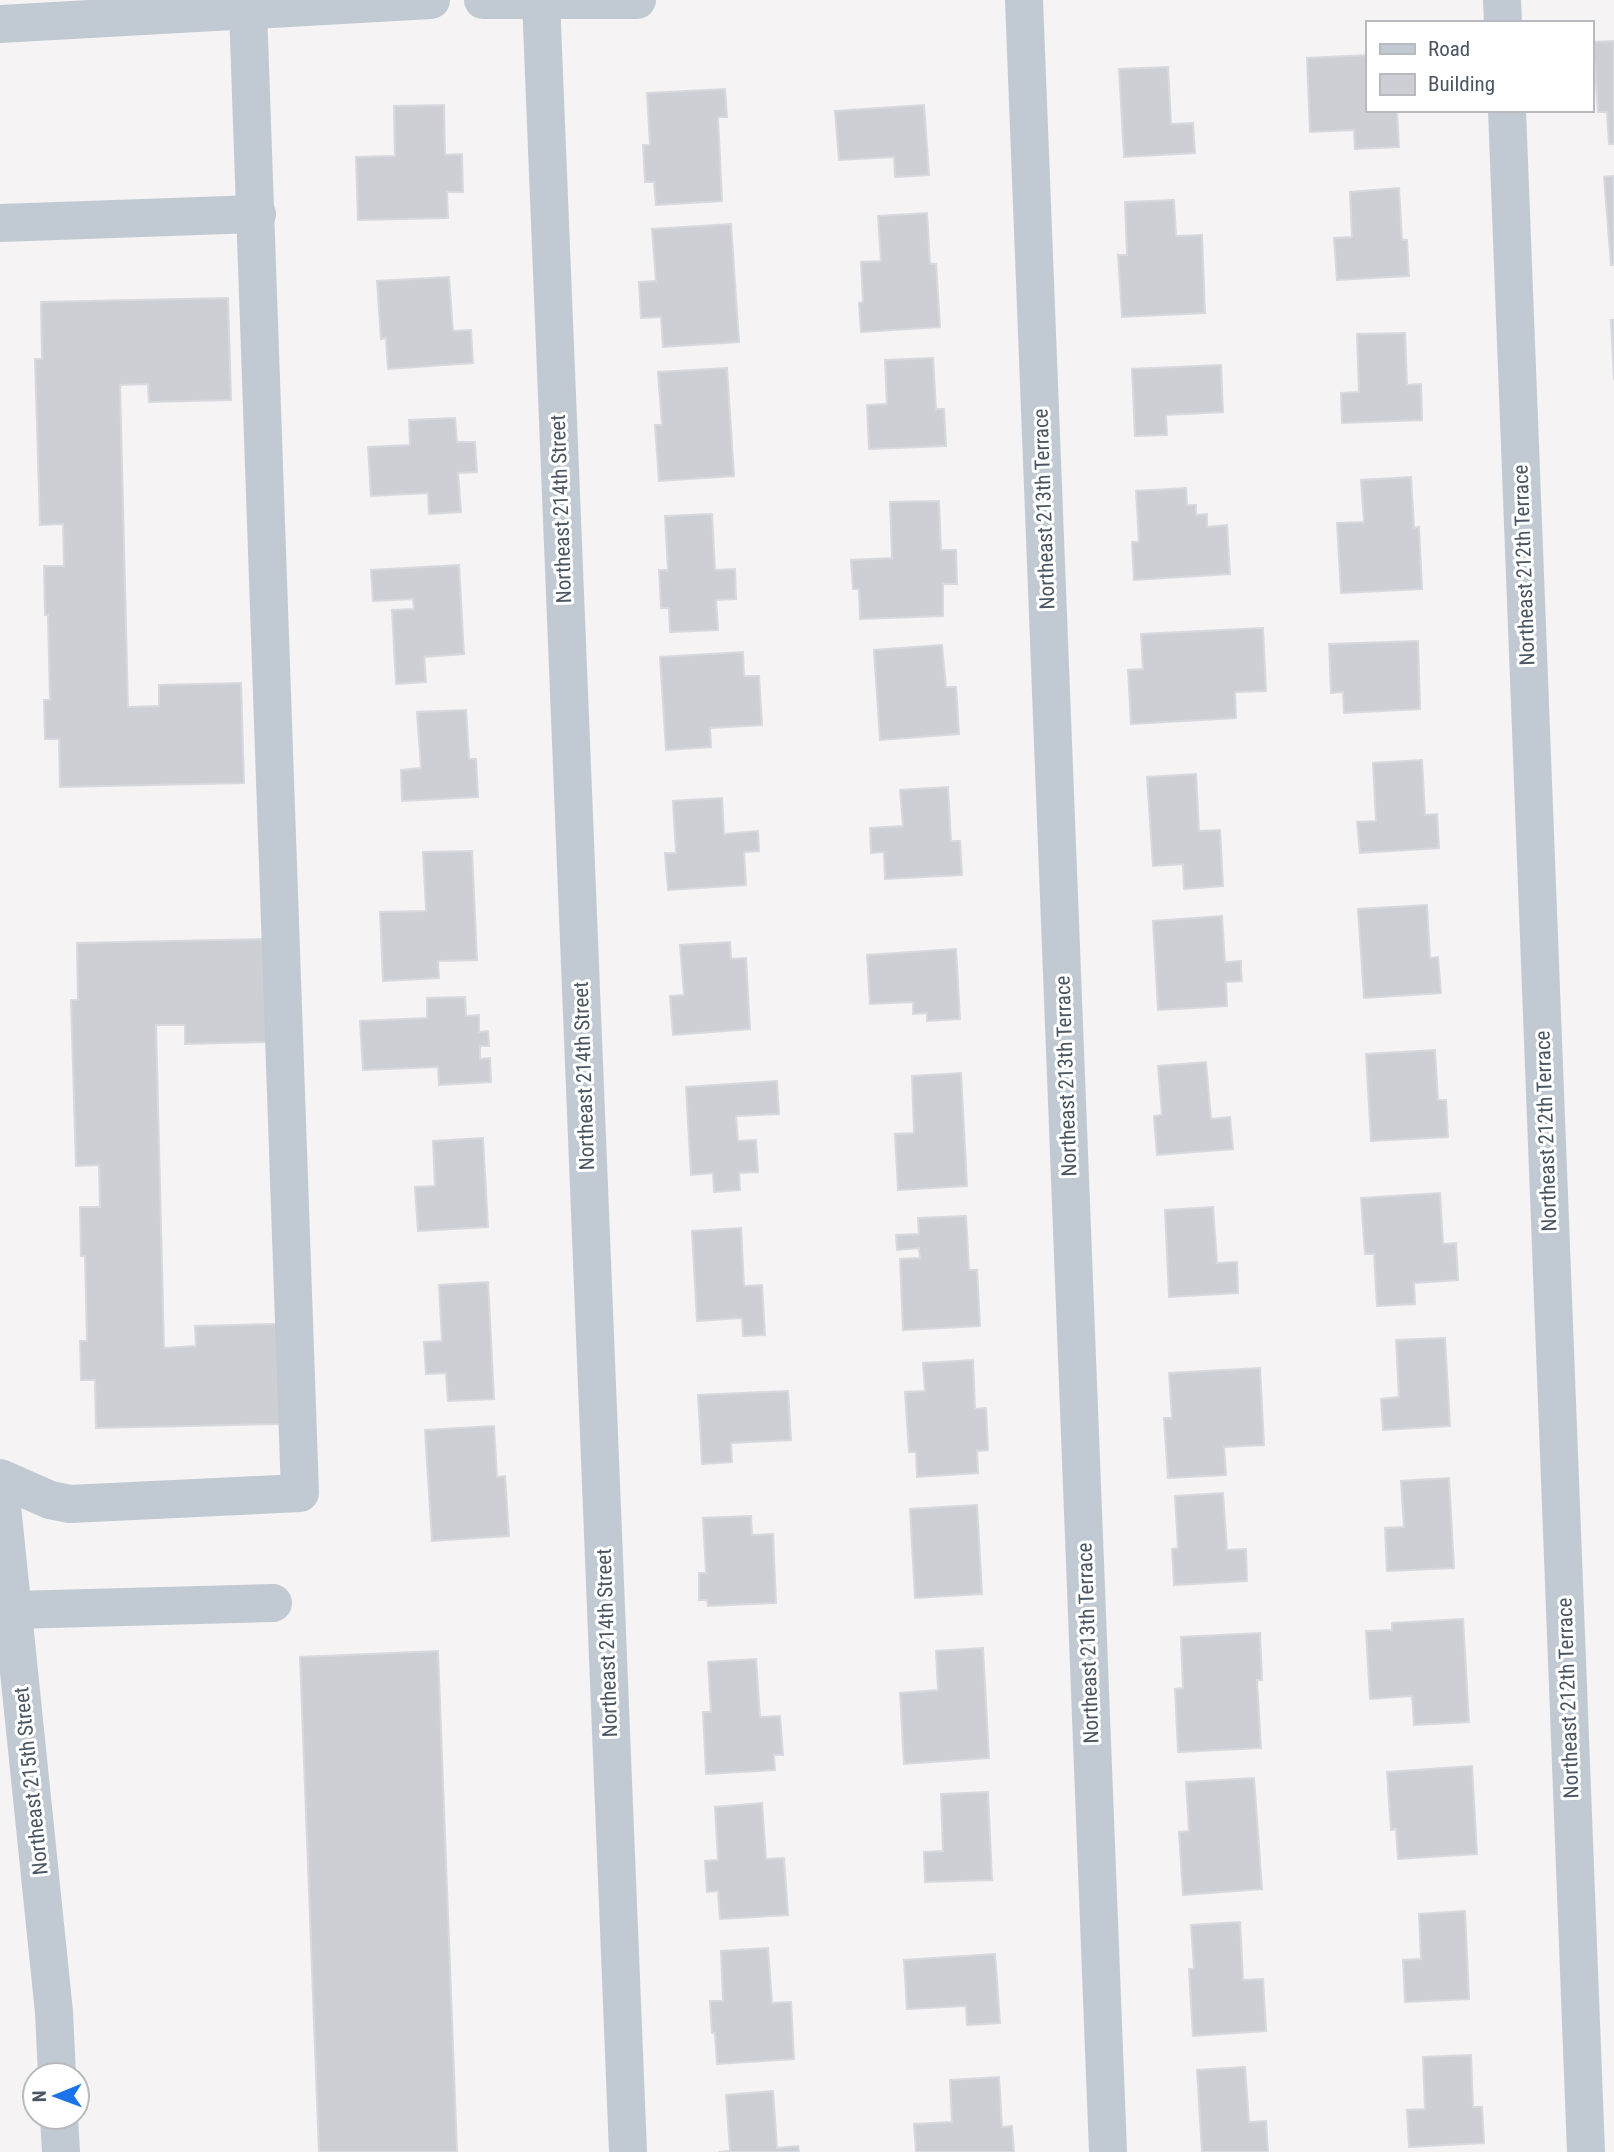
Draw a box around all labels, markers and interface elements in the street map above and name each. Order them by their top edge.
legend [1366,21,1593,112]
text: Road [1428,37,1470,61]
text: Building [1428,72,1495,96]
street label: Northeast 213th Terrace [1028,408,1059,610]
street label: Northeast 214th Street [546,414,576,604]
street label: Northeast 212th Terrace [1508,464,1539,666]
street label: Northeast 213th Terrace [1050,975,1081,1177]
street label: Northeast 214th Street [569,981,599,1171]
street label: Northeast 212th Terrace [1530,1030,1561,1232]
street label: Northeast 213th Terrace [1072,1542,1103,1744]
street label: Northeast 214th Street [592,1548,622,1738]
street label: Northeast 212th Terrace [1552,1597,1583,1799]
street label: Northeast 215th Street [9,1686,53,1876]
north arrow [21,2061,91,2131]
text: N [28,2090,51,2102]

